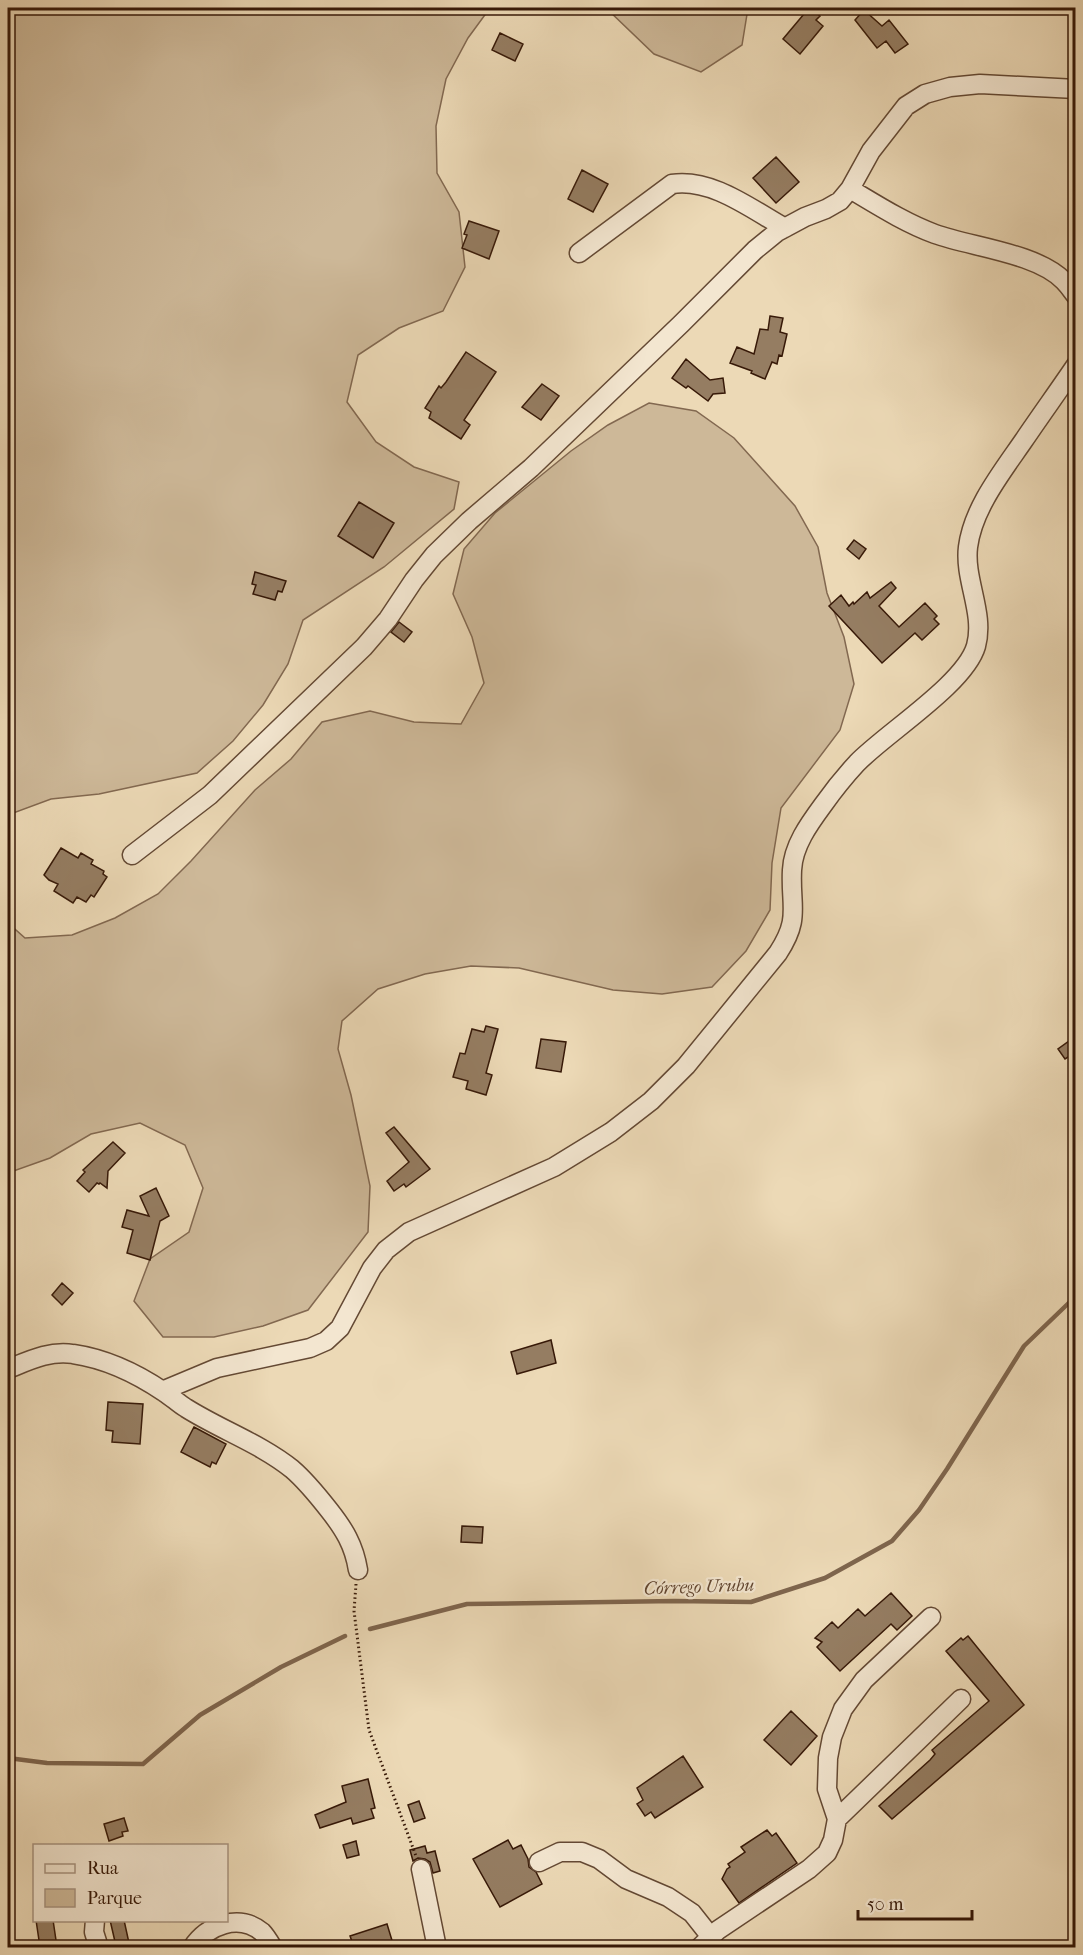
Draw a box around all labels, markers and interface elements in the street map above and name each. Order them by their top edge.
water label: Córrego Urubu [643,1575,755,1599]
legend [33,1844,228,1922]
text: Rua [87,1858,119,1879]
scale bar [858,1883,972,1921]
text: Parque [87,1888,142,1909]
text: 50 m [867,1894,904,1915]

